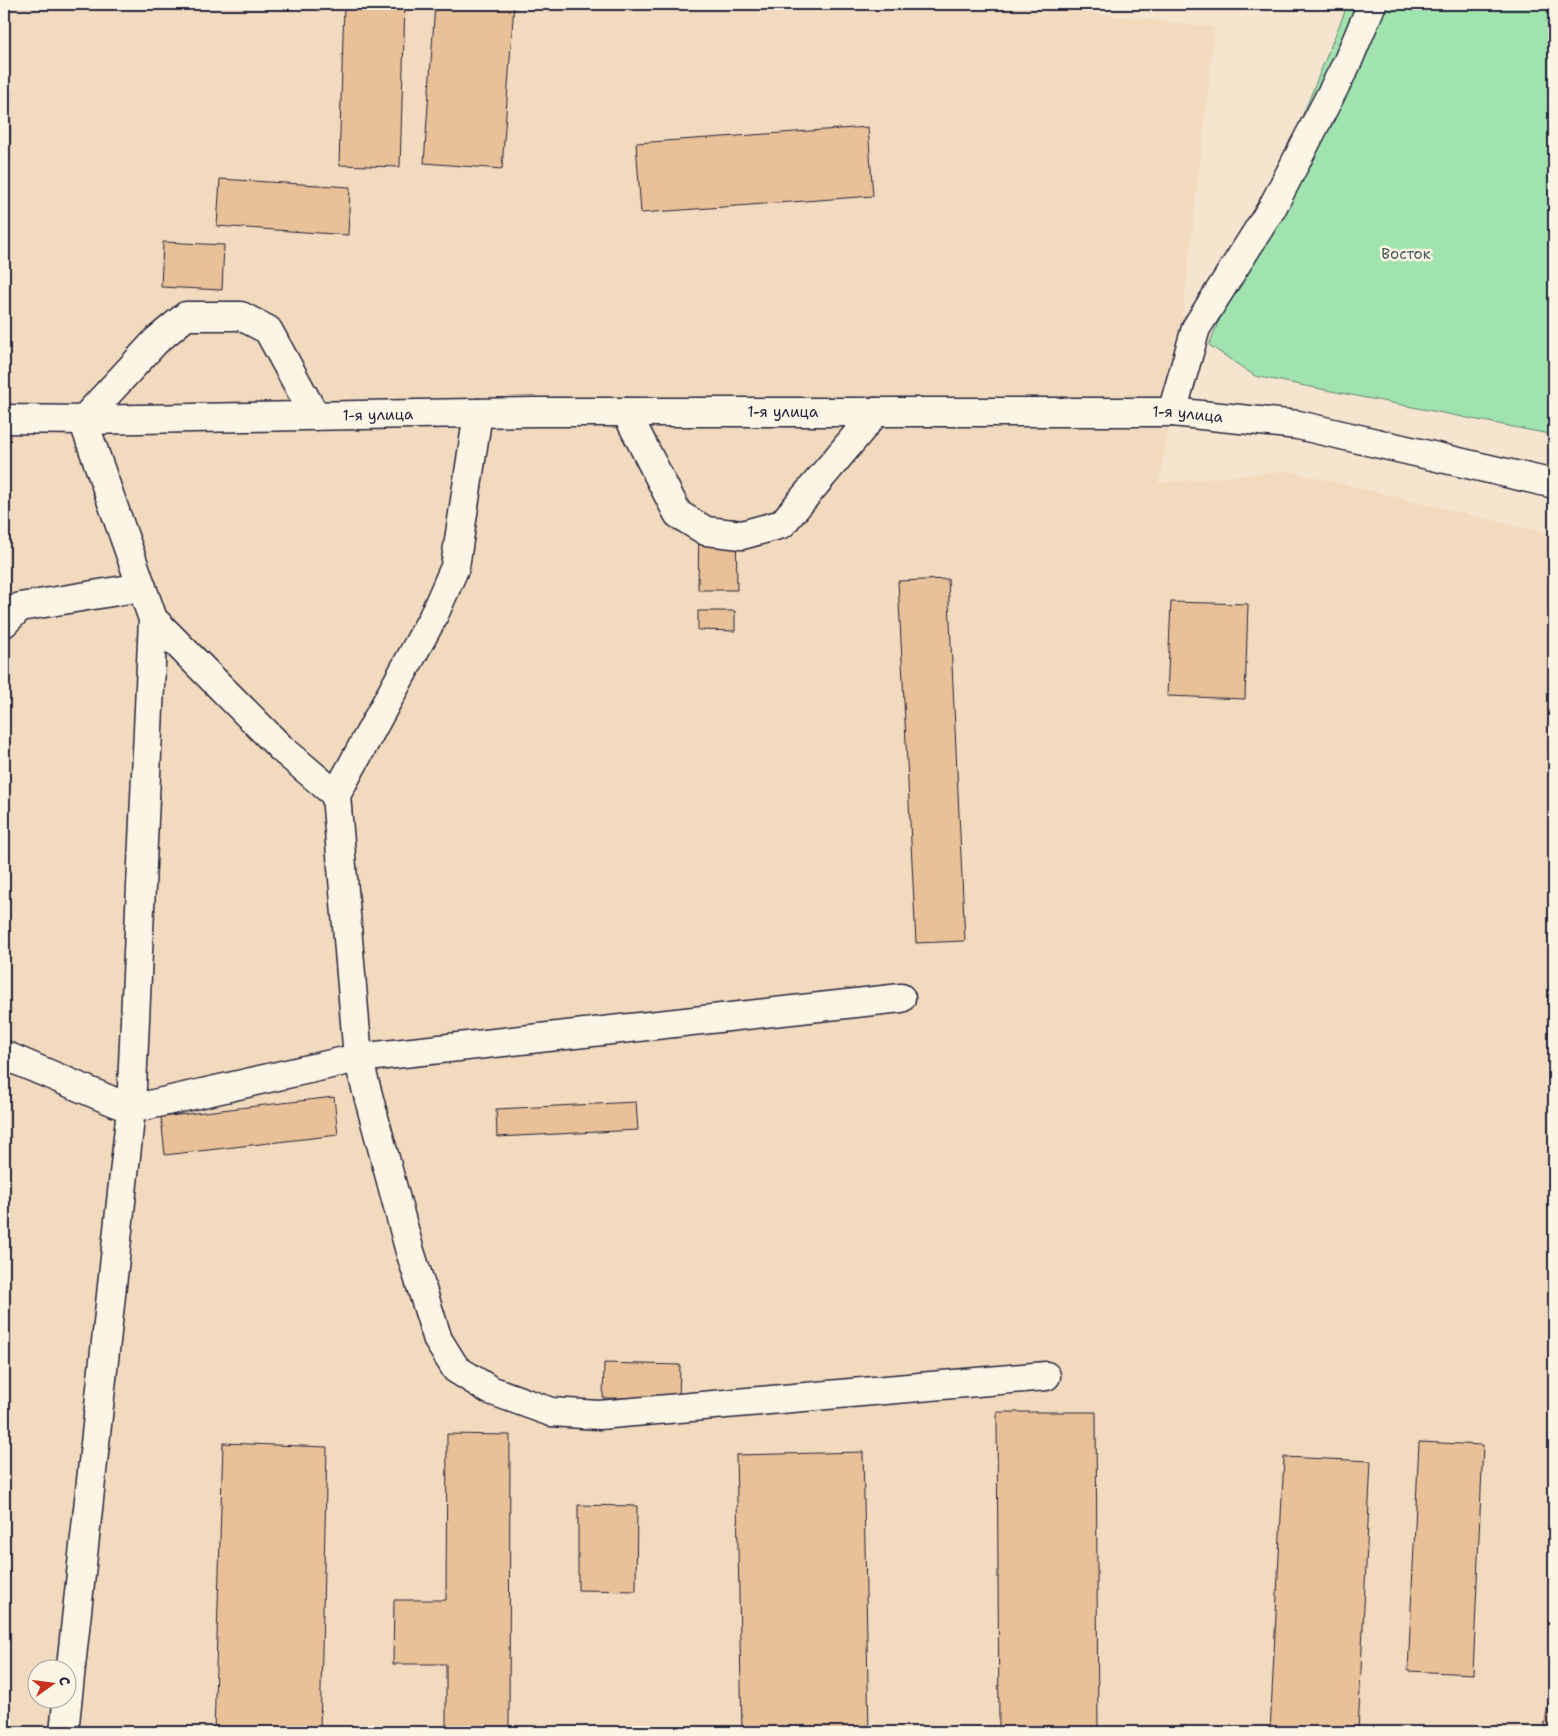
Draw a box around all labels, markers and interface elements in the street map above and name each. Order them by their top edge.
park label: Восток [1381,244,1431,264]
street label: 1-я улица [748,402,819,422]
street label: 1-я улица [1153,402,1225,427]
street label: 1-я улица [342,404,414,425]
north arrow [28,1658,78,1708]
text: С [55,1675,74,1687]

